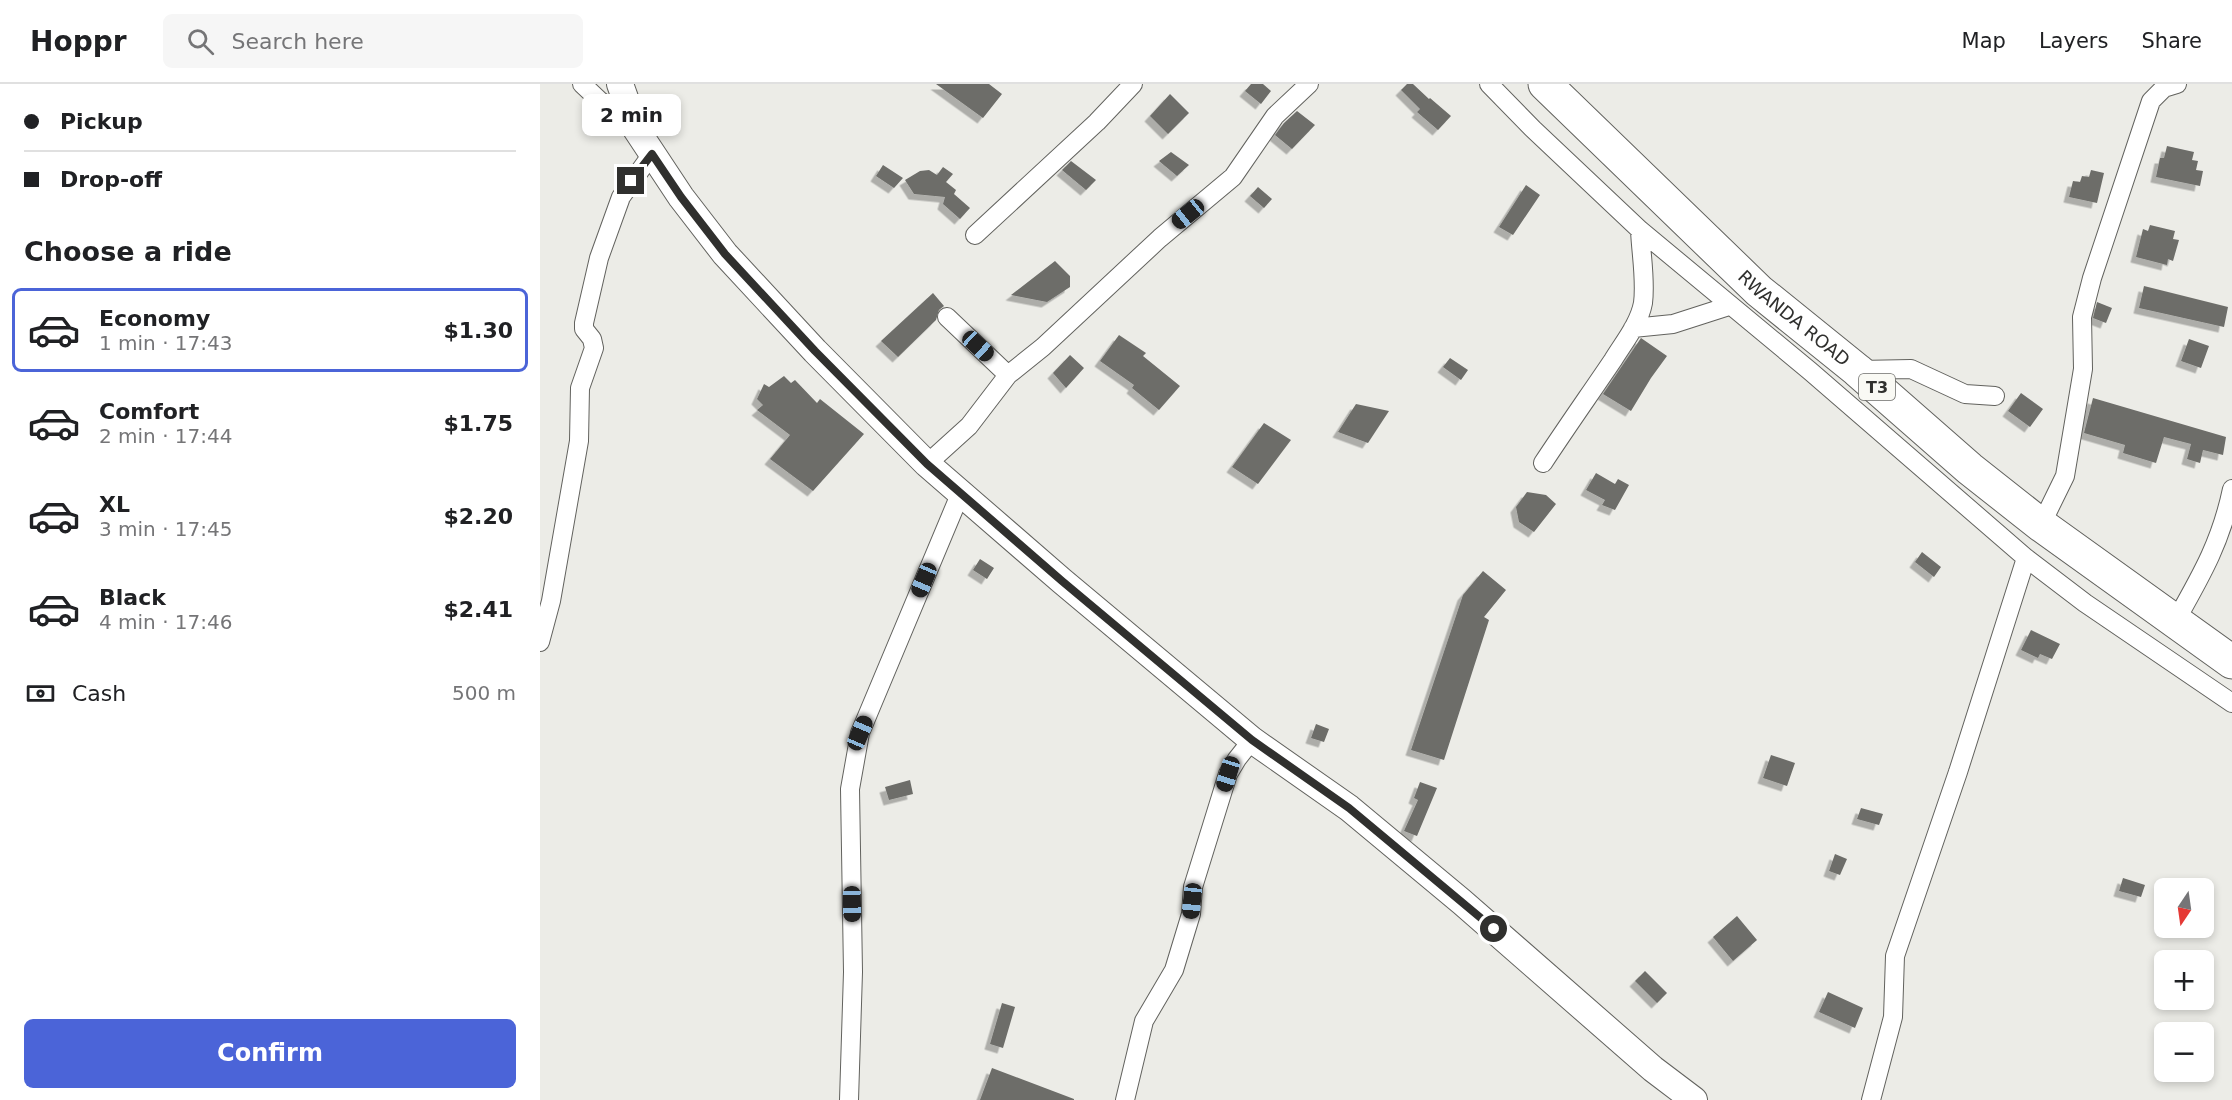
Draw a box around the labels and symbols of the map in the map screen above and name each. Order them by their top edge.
callout: 2 min [582,94,680,136]
route end [617,167,644,194]
car [1168,196,1208,232]
street label: RWANDA ROAD [1734,266,1854,370]
car [959,327,997,365]
road number: T3 [1859,374,1895,400]
car [909,560,939,600]
car [845,713,875,753]
car [1214,754,1242,794]
north arrow [2154,878,2214,938]
car [1181,882,1203,920]
car [843,886,861,922]
route start [1480,915,1507,942]

